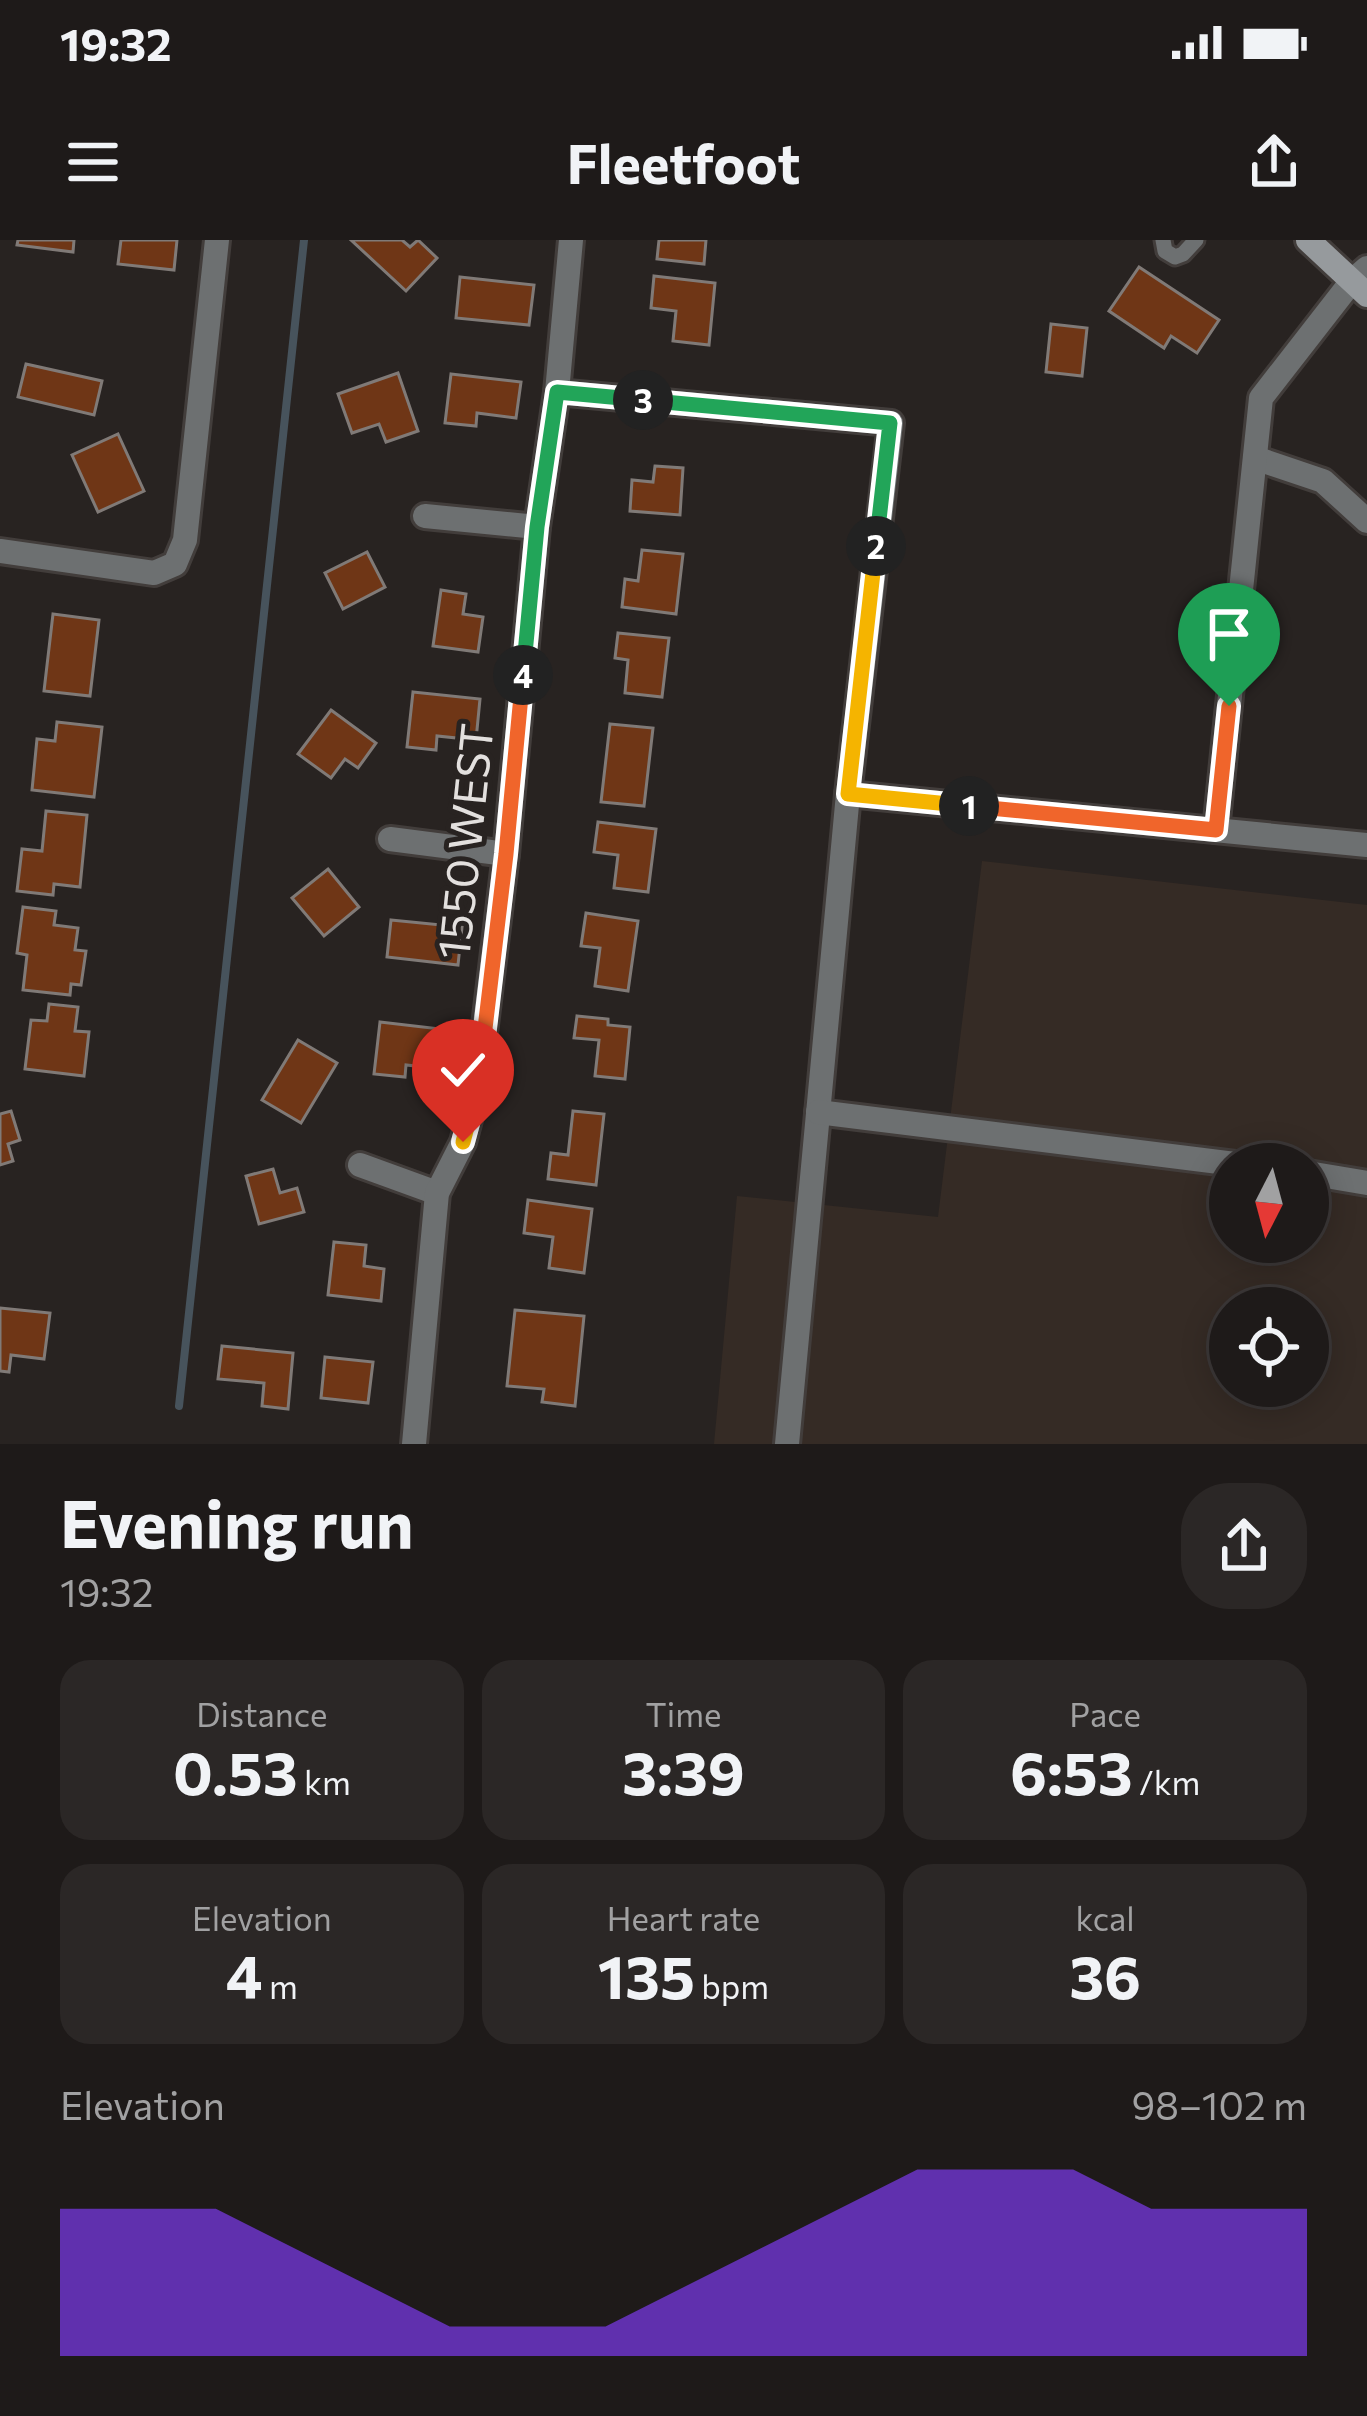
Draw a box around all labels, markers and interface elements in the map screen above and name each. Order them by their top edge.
text: 19:32 [60,15,172,70]
icon: menu [60,129,126,195]
text: Fleetfoot [567,129,800,195]
icon: share [1241,129,1307,195]
pin: 3 [613,370,673,430]
text: 3 [633,379,653,420]
pin: 2 [846,516,906,576]
text: 2 [867,525,885,566]
pin [1178,583,1280,706]
icon: arrive [1196,601,1262,667]
pin: 4 [493,645,553,705]
text: 4 [513,654,533,695]
street label: 1550 WEST [423,721,503,961]
pin: 1 [939,776,999,836]
text: 1 [962,785,976,826]
pin [412,1019,514,1142]
icon: check [430,1037,496,1103]
north arrow [1209,1143,1329,1263]
map controls [1209,1143,1329,1407]
button: locate [1209,1287,1329,1407]
text: Evening run [60,1481,414,1562]
button: share [1181,1483,1307,1609]
text: 19:32 [60,1567,153,1615]
text: Distance [196,1693,327,1734]
text: Time [646,1693,721,1734]
text: Pace [1069,1693,1141,1734]
text: 0.53 [173,1734,298,1807]
text: 3:39 [622,1734,745,1807]
text: 6:53 [1010,1734,1133,1807]
text: km [298,1761,351,1802]
text: /km [1133,1761,1200,1802]
text: Elevation [192,1897,332,1938]
text: Heart rate [607,1897,760,1938]
text: kcal [1076,1897,1135,1938]
text: 4 [226,1938,263,2011]
text: 135 [598,1938,695,2011]
text: 36 [1069,1938,1141,2011]
text: m [263,1965,298,2006]
text: bpm [695,1965,769,2006]
text: Elevation [60,2080,225,2128]
text: 98–102 m [1132,2080,1307,2128]

